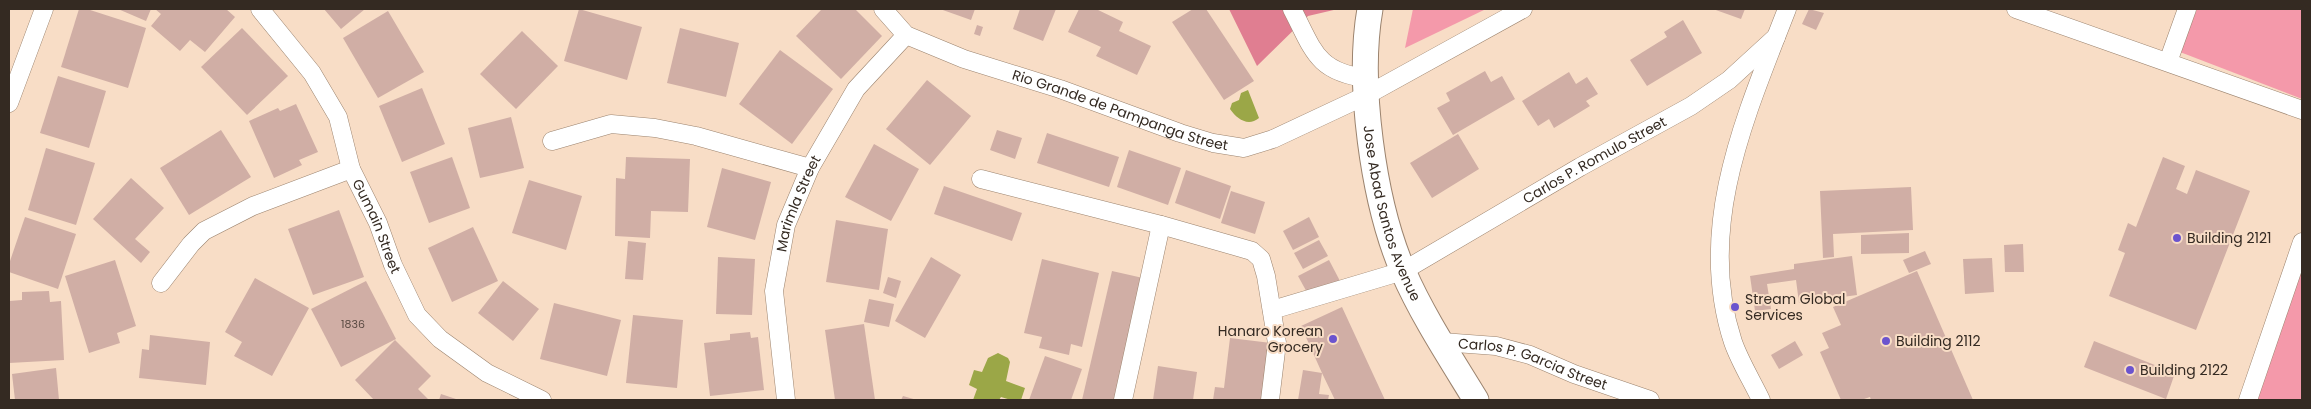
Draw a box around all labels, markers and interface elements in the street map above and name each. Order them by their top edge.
street label: Rio Grande de Pampanga Street [1010,65,1229,155]
street label: Carlos P. Romulo Street [1519,112,1670,209]
street label: Jose Abad Santos Avenue [1359,124,1426,305]
street label: Marimla Street [771,151,825,253]
street label: Gumain Street [348,176,406,277]
place label: Building 2121 [2187,228,2272,248]
marker: Building 2121 [2171,232,2183,244]
place label: Stream Global Services [1745,289,1846,325]
marker: Stream Global Services [1729,301,1741,313]
house number: 1836 [341,316,365,332]
place label: Hanaro Korean Grocery [1218,321,1323,357]
place label: Building 2112 [1896,331,1981,351]
marker: Hanaro Korean Grocery [1327,333,1339,345]
street label: Carlos P. Garcia Street [1457,333,1610,395]
marker: Building 2112 [1880,335,1892,347]
place label: Building 2122 [2140,360,2228,380]
marker: Building 2122 [2124,364,2136,376]

